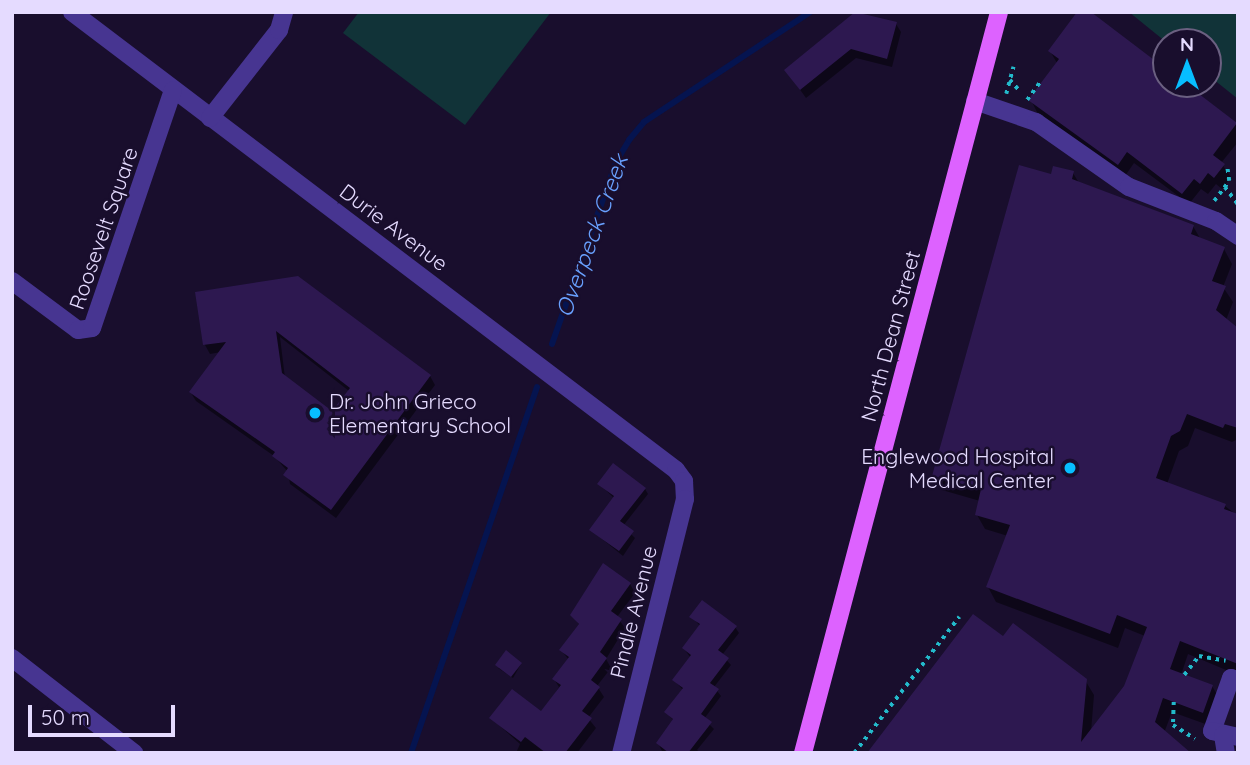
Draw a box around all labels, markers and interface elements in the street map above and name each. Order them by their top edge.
north arrow [1152,28,1222,98]
text: N [1180,32,1194,56]
street label: Roosevelt Square [63,143,143,313]
water label: Overpeck Creek [550,151,634,321]
street label: Durie Avenue [335,178,453,276]
street label: North Dean Street [855,248,925,424]
place label: Dr. John Grieco Elementary School [329,388,511,438]
marker: Dr. John Grieco Elementary School [307,405,323,421]
place label: Englewood Hospital Medical Center [861,443,1054,493]
marker: Englewood Hospital Medical Center [1060,458,1080,478]
street label: Pindle Avenue [604,543,662,681]
scale bar [32,692,178,736]
text: 50 m [41,704,90,730]

